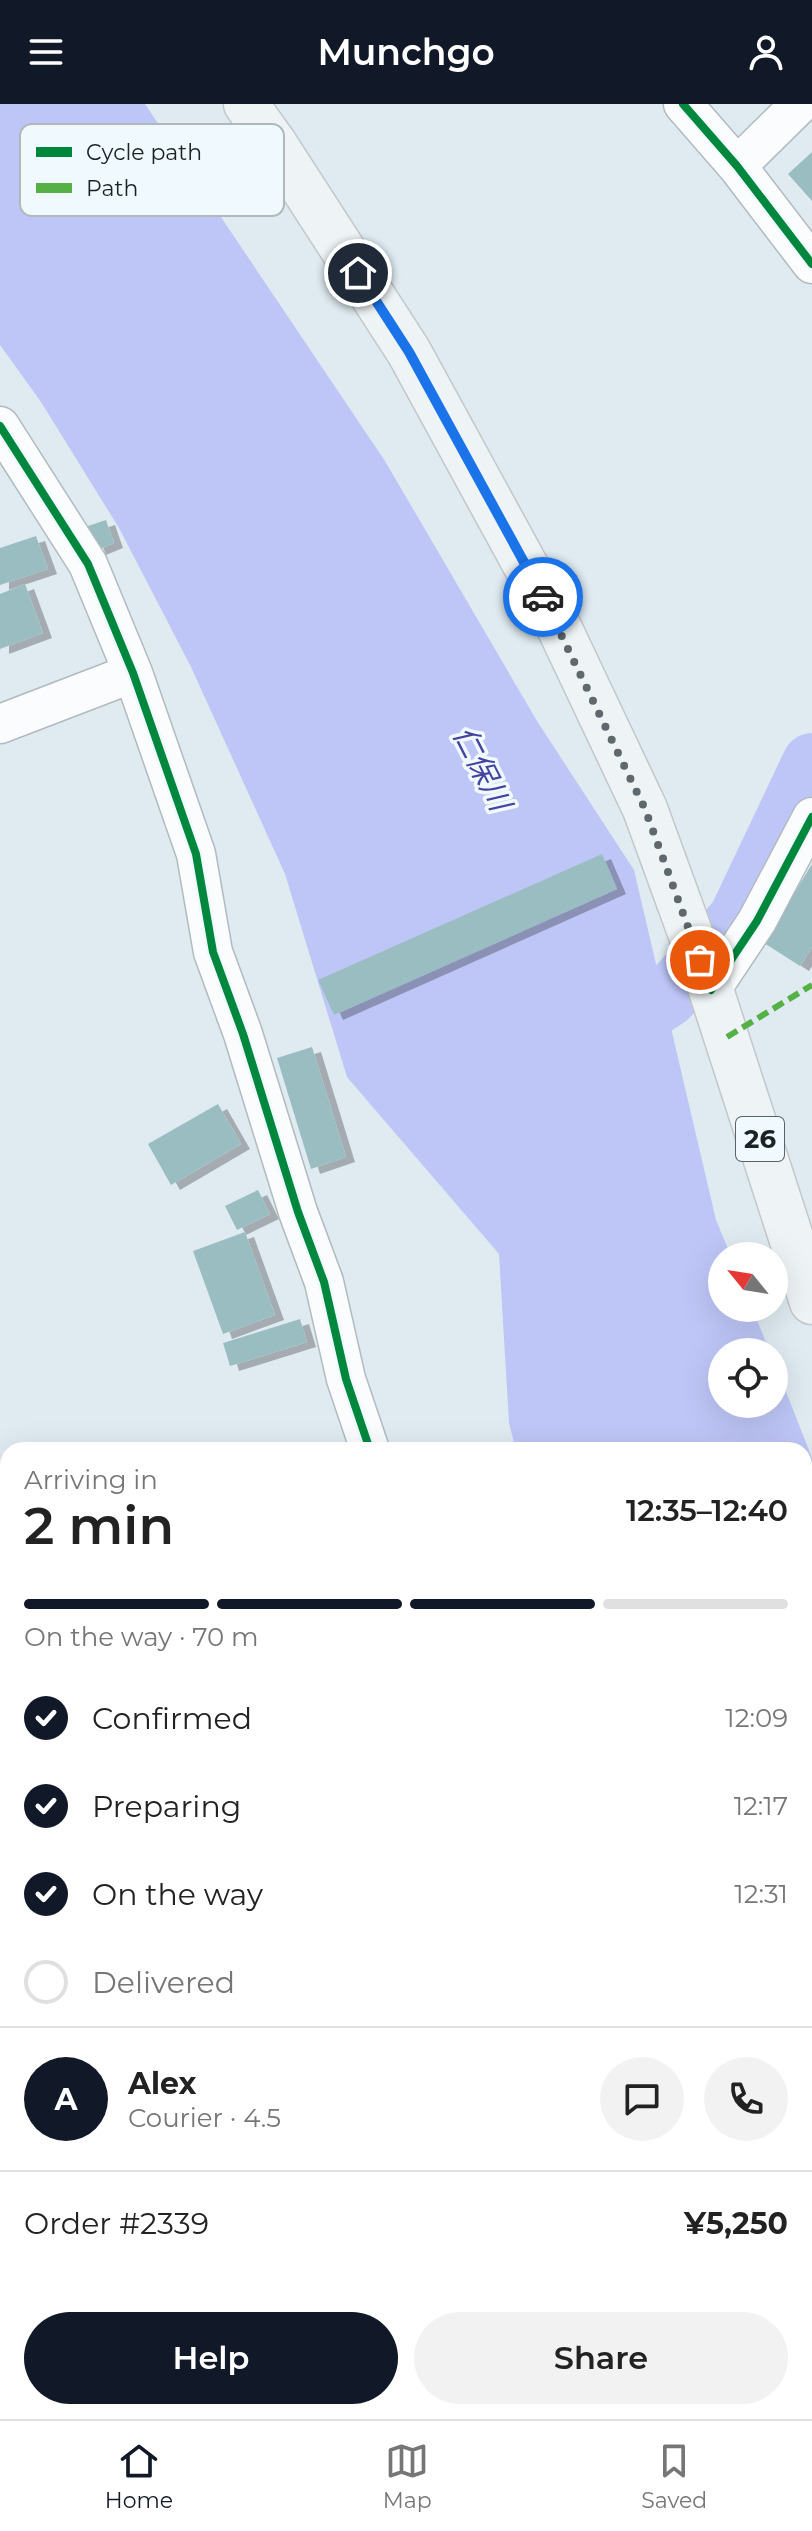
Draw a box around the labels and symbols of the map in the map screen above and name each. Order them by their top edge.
legend [20,124,284,216]
text: Cycle path [86,139,202,166]
text: Path [86,175,138,202]
pin [324,239,392,307]
courier [503,557,583,637]
water label: 仁保川 [445,720,520,819]
pin [666,926,734,994]
road number: 26 [736,1117,784,1161]
north arrow [708,1242,788,1322]

